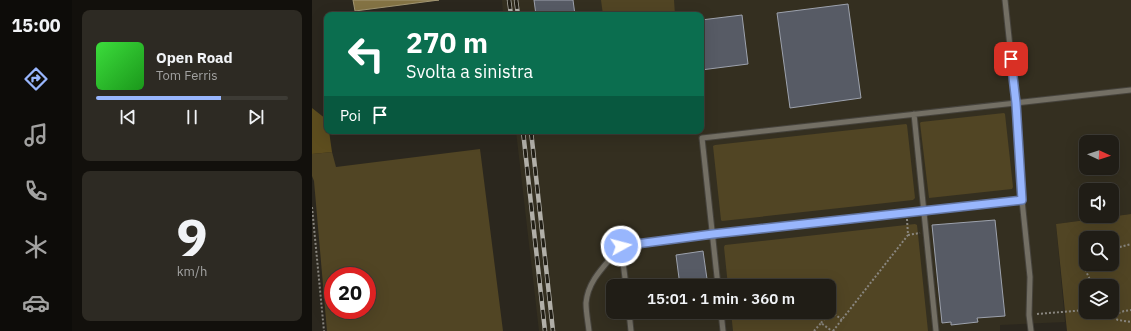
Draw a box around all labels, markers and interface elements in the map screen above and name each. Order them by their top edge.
text: 15:00 [11,14,61,37]
text: 270 m [406,24,488,61]
icon: left [340,28,392,80]
pin [994,42,1028,76]
text: Open Road [156,48,233,67]
icon: arrive [1000,48,1022,70]
text: Svolta a sinistra [406,60,533,83]
icon: directions [22,65,50,93]
text: Tom Ferris [156,67,218,84]
icon: arrive [369,104,391,126]
icon: previous [117,106,139,128]
icon: pause [181,106,203,128]
icon: next [245,106,267,128]
text: Poi [340,106,361,125]
icon: music [22,121,50,149]
north arrow [1079,135,1119,175]
map controls [1079,135,1119,319]
icon: phone [22,177,50,205]
button: sound [1079,183,1119,223]
text: 9 [176,203,208,270]
position arrow [600,225,642,267]
button: search [1079,231,1119,271]
icon: climate [22,233,50,261]
text: km/h [177,263,207,280]
speed limit sign: 20 [324,267,376,319]
button: layers [1079,279,1119,319]
icon: car [22,289,50,317]
text: 15:01 · 1 min · 360 m [647,289,795,308]

